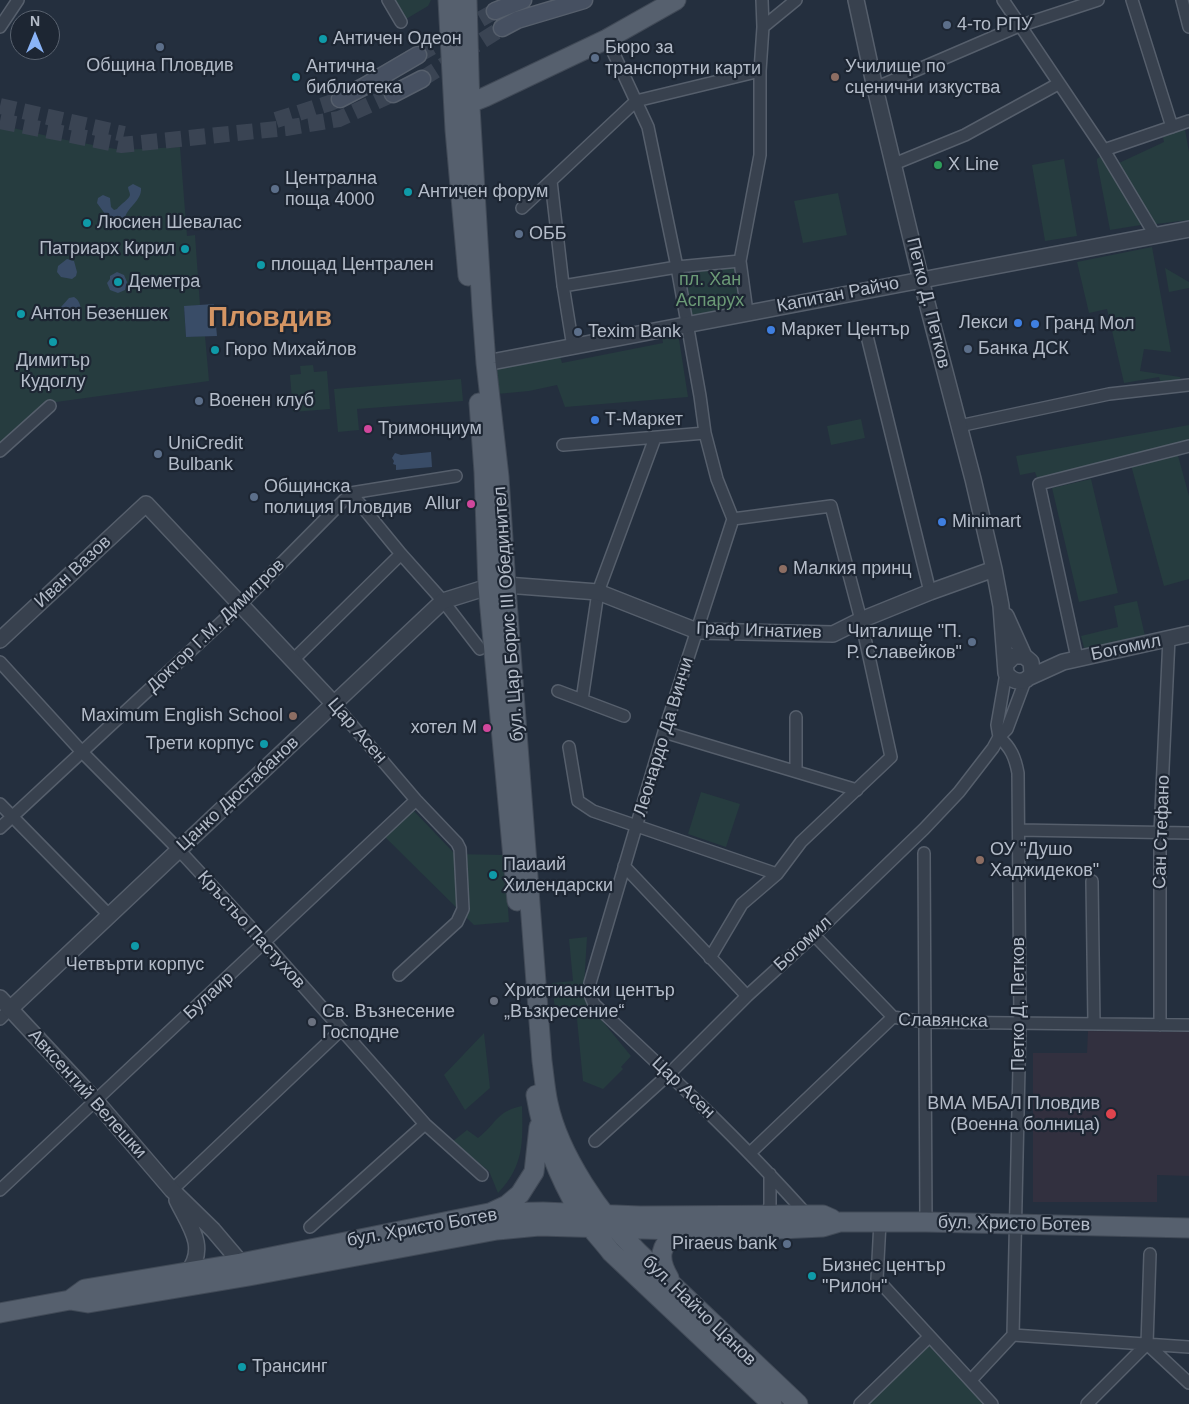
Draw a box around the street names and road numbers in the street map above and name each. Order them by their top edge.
street label: Петко Д. Петков [901,235,955,371]
street label: Капитан Райчо [775,273,901,317]
street label: бул. Цар Борис III Обединител [489,486,529,742]
street label: Иван Вазов [30,531,116,613]
street label: Доктор Г.М. Димитров [142,554,290,698]
street label: Граф Игнатиев [696,618,822,644]
street label: Богомил [1089,630,1163,666]
street label: Леонардо Да Винчи [629,655,699,819]
street label: Цар Асен [323,694,391,768]
street label: Цанко Дюстабанов [173,732,303,856]
street label: Сан Стефано [1149,775,1175,889]
street label: Кръстьо Пастухов [192,867,310,993]
street label: Богомил [770,912,836,976]
street label: Петко Д. Петков [1008,937,1030,1071]
street label: Булаир [179,967,239,1025]
street label: Славянска [898,1009,988,1033]
street label: Авксентий Велешки [23,1025,151,1163]
street label: Цар Асен [647,1053,719,1123]
street label: бул. Христо Ботев [345,1204,499,1252]
street label: бул. Христо Ботев [938,1212,1090,1236]
street label: бул. Найчо Цанов [638,1251,760,1371]

